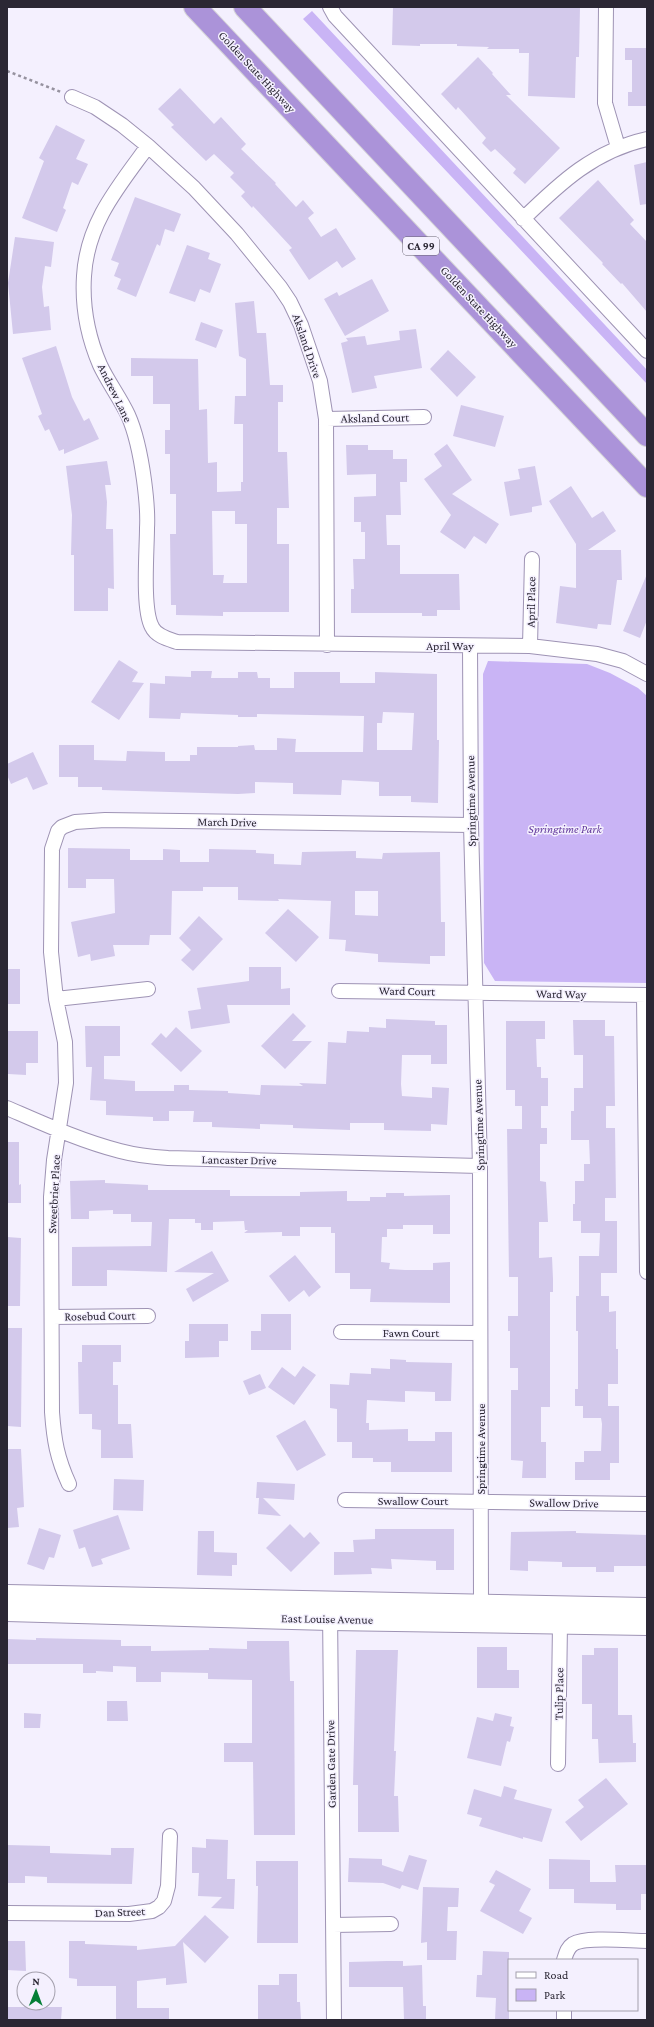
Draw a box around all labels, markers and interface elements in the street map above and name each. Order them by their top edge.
street label: Golden State Highway [216,28,299,116]
road number: CA 99 [403,237,439,255]
street label: Golden State Highway [438,263,521,351]
street label: Aksland Drive [289,312,325,380]
street label: Andrew Lane [95,362,135,424]
street label: Aksland Court [341,410,410,426]
street label: April Place [524,576,538,628]
street label: April Way [426,639,474,653]
street label: Springtime Avenue [463,755,479,847]
street label: March Drive [197,814,257,830]
park label: Springtime Park [528,822,602,836]
street label: Ward Court [379,984,436,999]
street label: Ward Way [536,987,587,1001]
street label: Springtime Avenue [470,1079,488,1171]
street label: Lancaster Drive [201,1152,277,1168]
street label: Sweetbrier Place [45,1154,63,1234]
street label: Rosebud Court [64,1308,137,1324]
street label: Fawn Court [383,1326,440,1340]
street label: Springtime Avenue [474,1403,488,1495]
street label: Swallow Court [378,1494,449,1508]
street label: Swallow Drive [529,1495,599,1511]
street label: East Louise Avenue [281,1611,373,1627]
street label: Tulip Place [552,1668,566,1720]
street label: Garden Gate Drive [323,1720,339,1808]
street label: Dan Street [95,1904,146,1920]
legend [508,1959,638,2011]
text: Road [544,1968,569,1982]
north arrow [16,1971,56,2011]
text: N [32,1975,41,1987]
text: Park [544,1988,566,2002]

